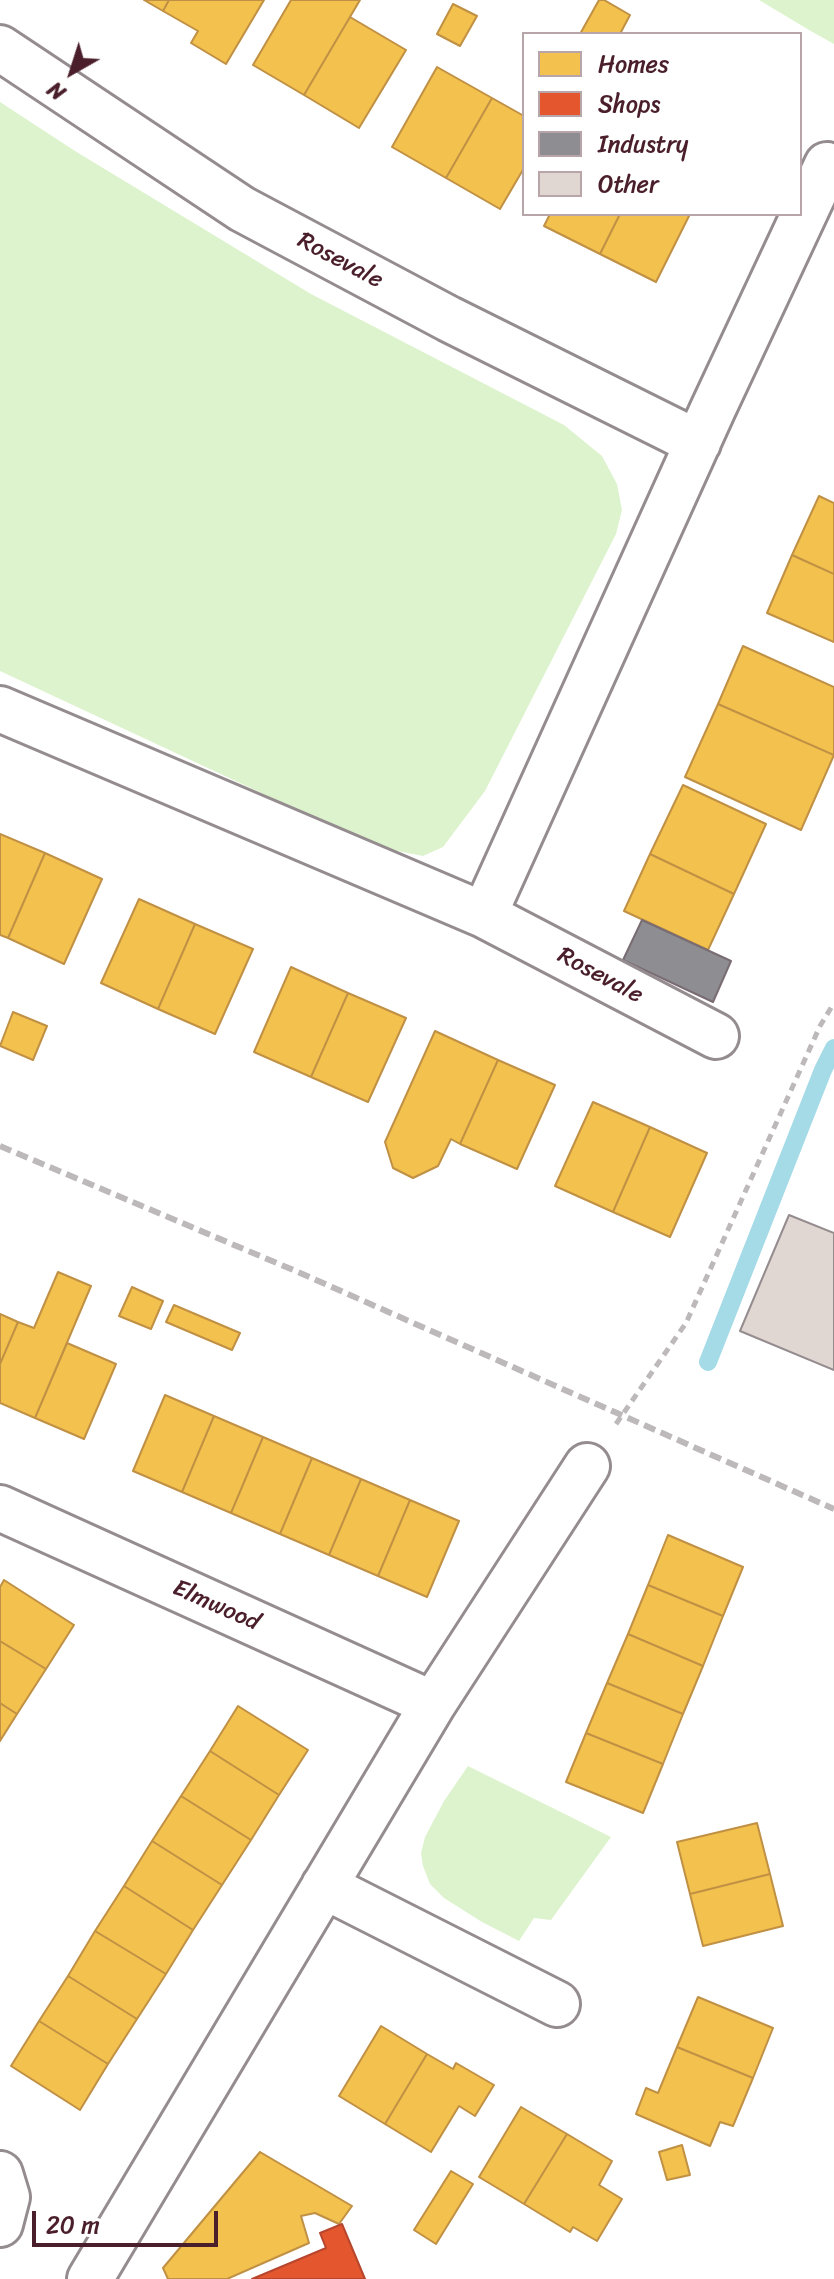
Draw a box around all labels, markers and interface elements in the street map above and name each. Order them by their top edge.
north arrow [32,32,112,112]
legend [522,32,802,216]
text: Homes [598,43,669,85]
text: N [38,71,75,111]
text: Shops [598,83,660,125]
text: Industry [598,123,688,165]
text: Other [598,163,659,205]
street label: Rosevale [292,227,388,295]
street label: Rosevale [552,942,648,1010]
street label: Elmwood [168,1574,264,1638]
scale bar [36,2195,222,2245]
text: 20 m [46,2204,100,2246]

